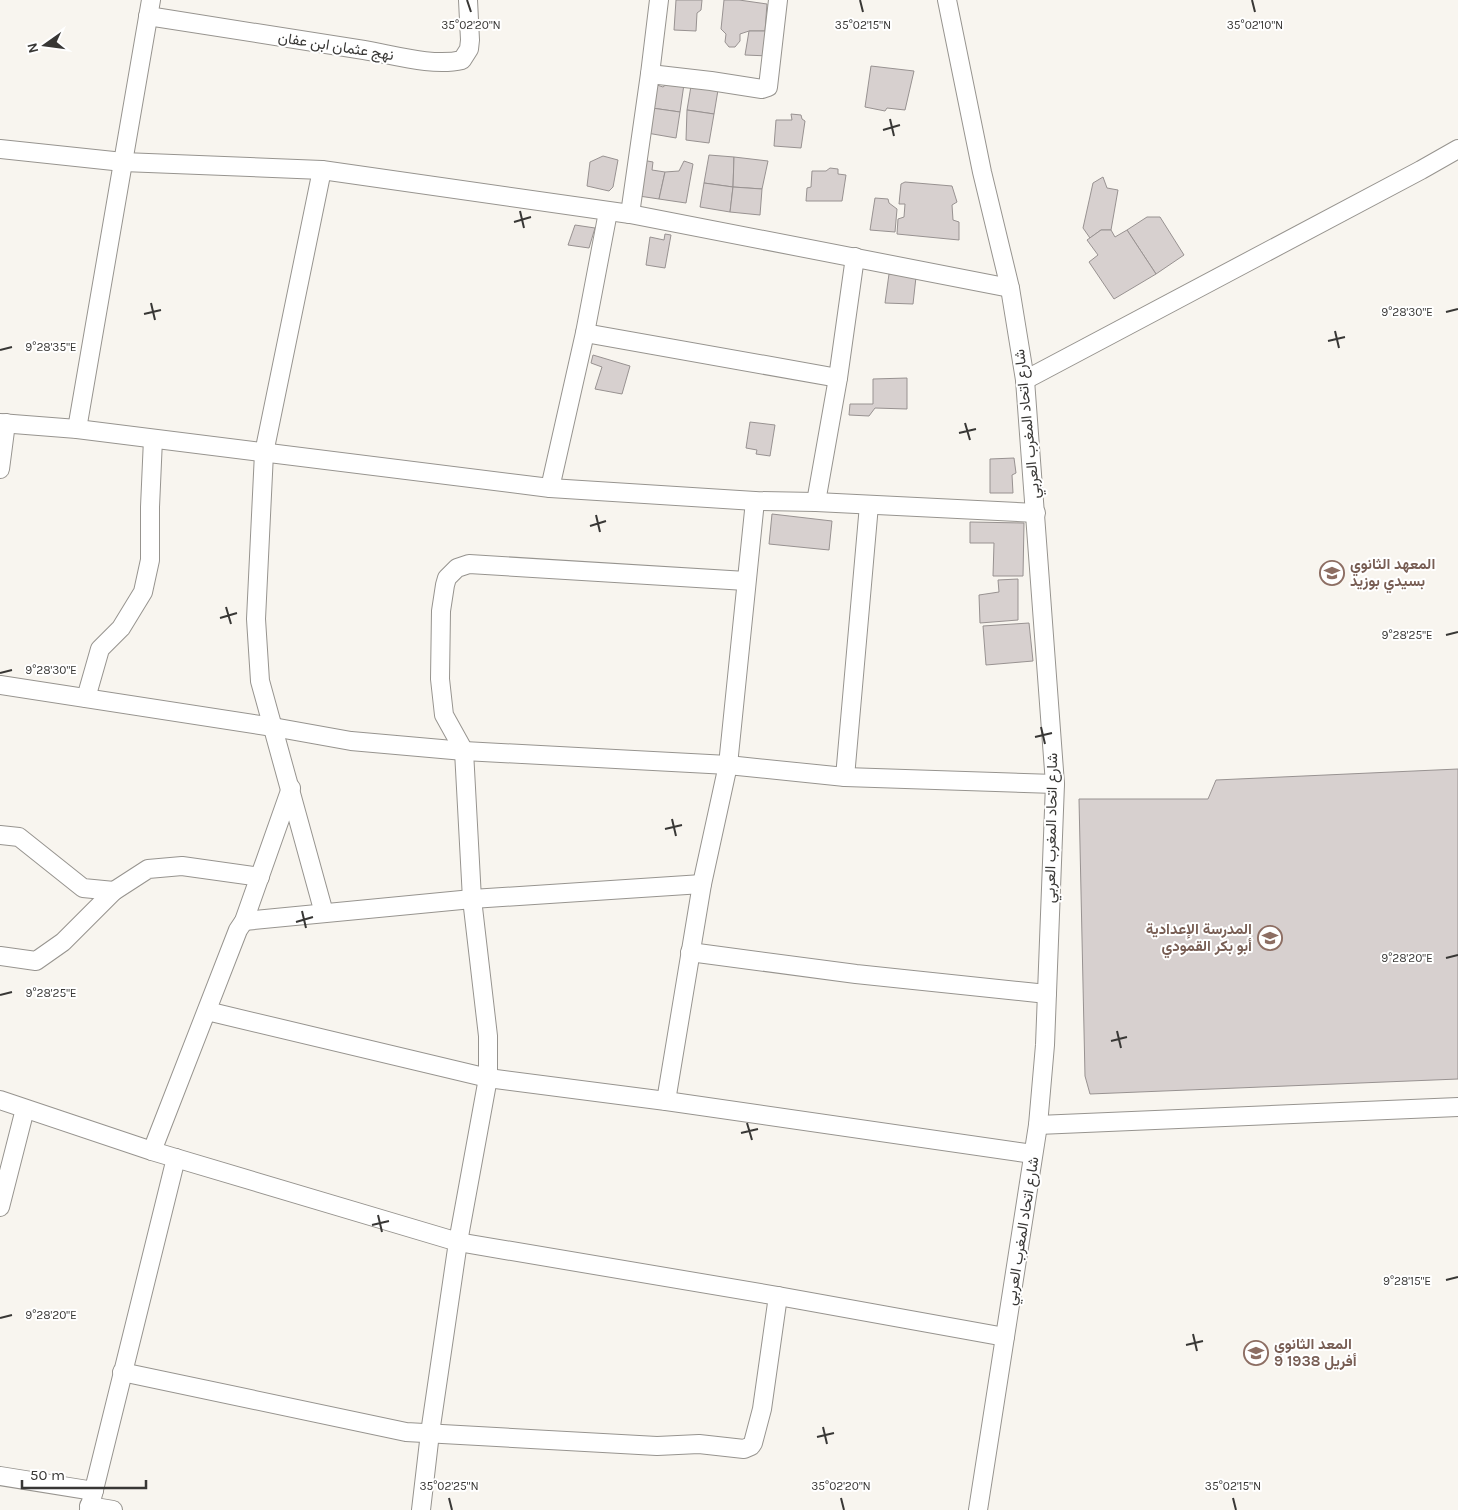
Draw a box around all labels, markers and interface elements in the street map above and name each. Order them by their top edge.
text: 35°02'20"N [441,18,501,32]
text: 35°02'15"N [835,18,891,32]
text: 35°02'10"N [1227,18,1283,32]
north arrow [20,20,70,70]
street label: نهج عثمان ابن عفان [277,28,395,66]
text: N [23,41,42,55]
text: 9°28'30"E [1381,305,1433,319]
text: 9°28'35"E [25,340,77,354]
street label: شارع اتحاد المغرب العربي [1010,348,1048,500]
place label: المعهد الثانوي بسيدي بوزيد [1350,555,1435,594]
school or university icon: المعهد الثانوي بسيدي بوزيد [1319,560,1345,586]
text: 9°28'25"E [1381,628,1433,642]
text: 9°28'30"E [25,663,77,677]
street label: شارع اتحاد المغرب العربي [1041,753,1065,903]
place label: المدرسة الإعدادية أبو بكر القمودي [1146,920,1252,959]
school or university icon: المدرسة الإعدادية أبو بكر القمودي [1257,925,1283,951]
text: 9°28'20"E [1381,951,1433,965]
text: 9°28'25"E [25,986,77,1000]
street label: شارع اتحاد المغرب العربي [1001,1155,1047,1307]
text: 9°28'15"E [1383,1274,1431,1288]
text: 9°28'20"E [25,1308,77,1322]
place label: المعد الثانوي 9 أفريل 1938 [1274,1335,1357,1370]
school or university icon: المعد الثانوي 9 أفريل 1938 [1243,1340,1269,1366]
scale bar [22,1458,146,1490]
text: 50 m [30,1466,65,1484]
text: 35°02'25"N [419,1479,479,1493]
text: 35°02'20"N [811,1479,871,1493]
text: 35°02'15"N [1205,1479,1261,1493]

